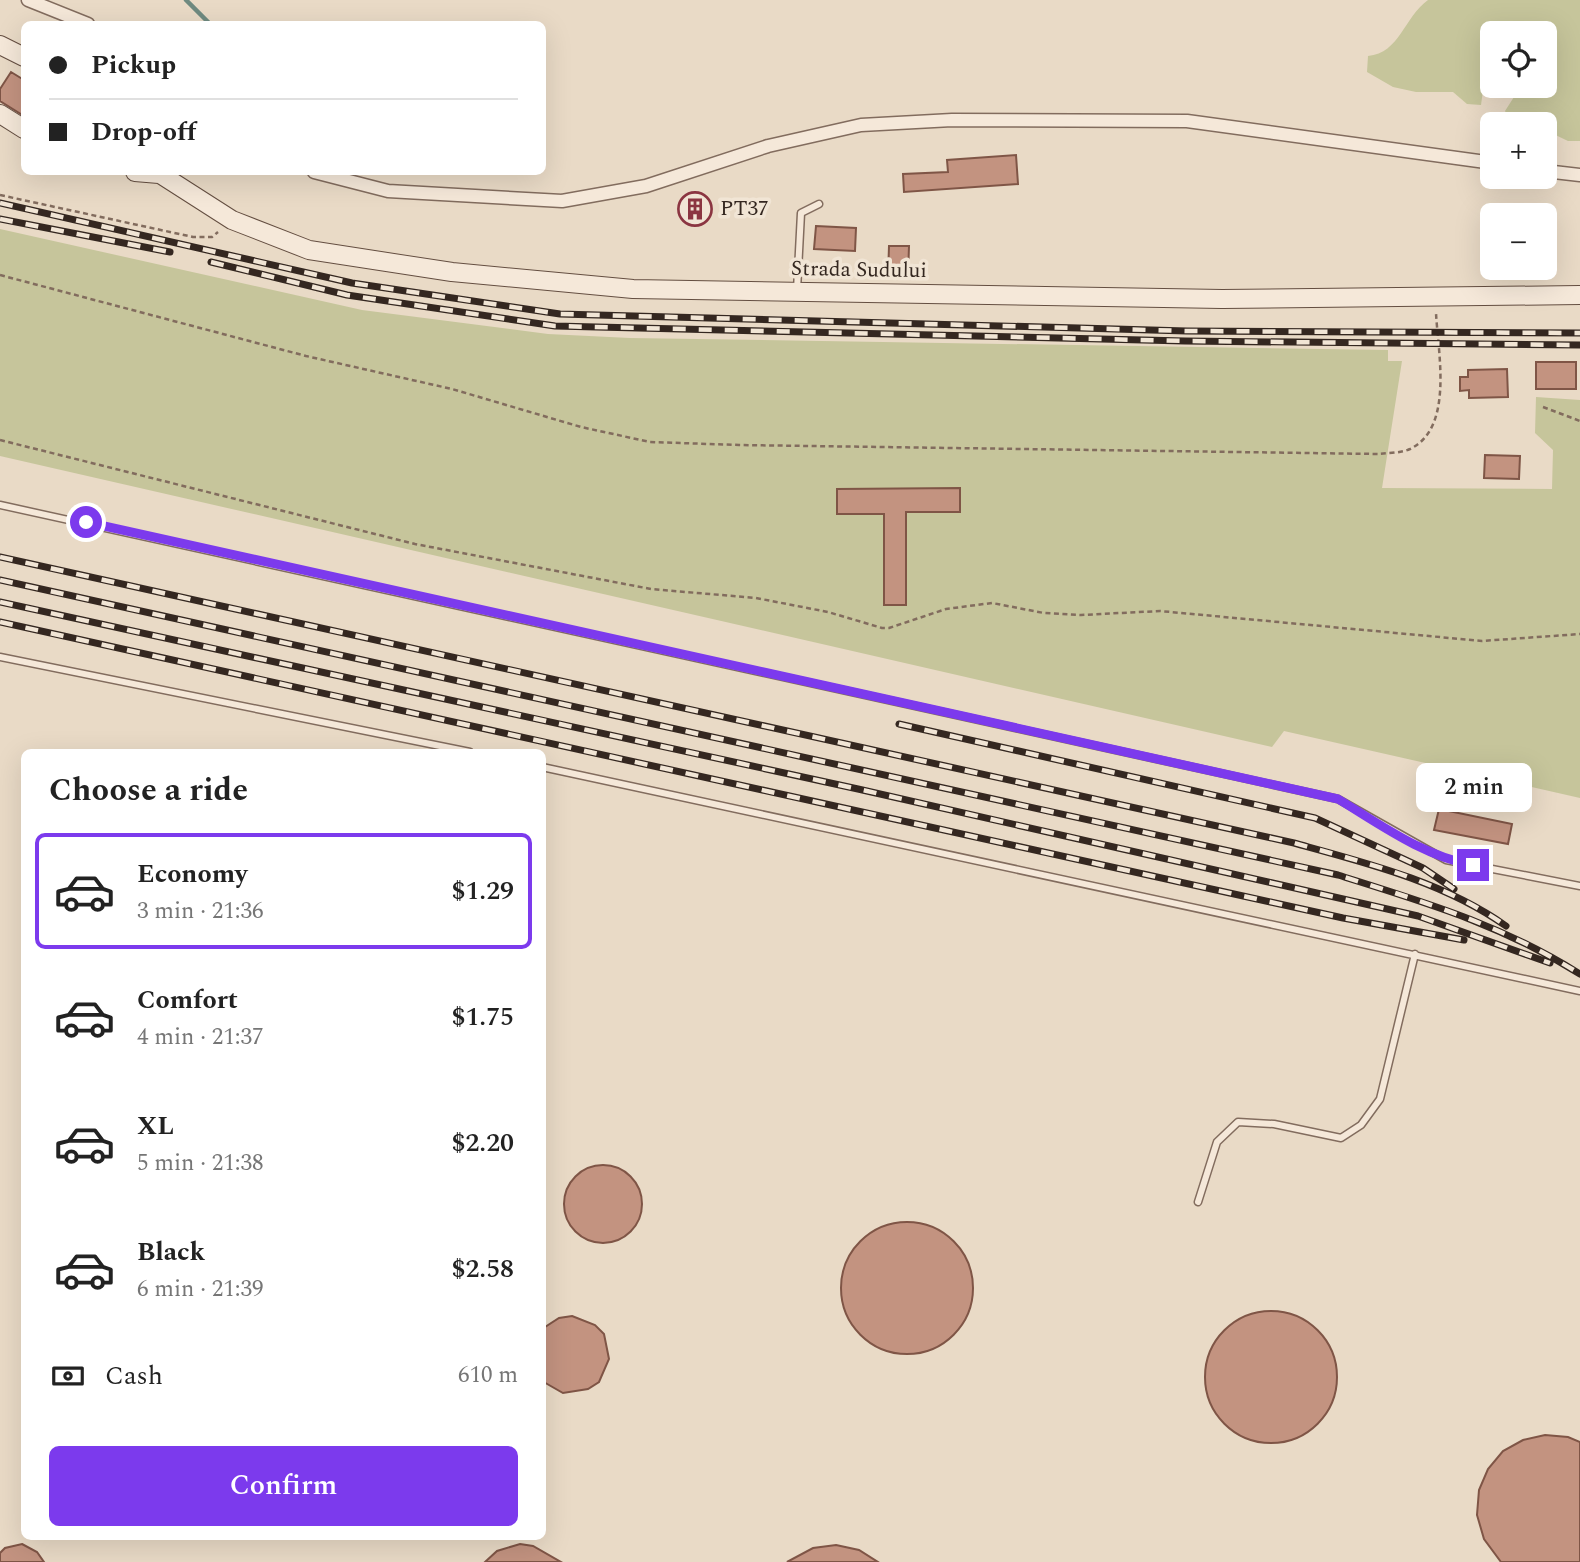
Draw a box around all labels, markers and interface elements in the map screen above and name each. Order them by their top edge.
map controls [1480,21,1557,280]
button: locate [1480,21,1557,98]
text: Pickup [91,45,176,85]
text: Drop-off [91,112,196,152]
button: + [1480,112,1557,189]
building icon: PT37 [676,190,714,228]
place label: PT37 [720,193,769,225]
button: − [1480,203,1557,280]
street label: Strada Sudului [791,253,927,287]
route start [70,506,102,538]
callout: 2 min [1415,764,1531,812]
text: Choose a ride [49,766,248,815]
text: 2 min [1444,770,1504,805]
route end [1457,849,1489,881]
text: Economy [137,854,247,894]
icon: car [53,860,116,923]
text: $1.29 [451,871,514,911]
text: 3 min · 21:36 [137,894,264,929]
text: Comfort [137,980,238,1020]
icon: car [53,986,116,1049]
text: $1.75 [451,997,514,1037]
text: 4 min · 21:37 [137,1020,264,1055]
text: XL [137,1106,174,1146]
icon: car [53,1112,116,1175]
text: $2.20 [451,1123,514,1163]
text: 5 min · 21:38 [137,1146,264,1181]
text: Black [137,1232,205,1272]
icon: car [53,1238,116,1301]
text: $2.58 [451,1249,514,1289]
text: 6 min · 21:39 [137,1272,264,1307]
text: Cash [105,1356,163,1396]
icon: cash [49,1357,87,1395]
text: 610 m [458,1358,518,1393]
button: Confirm [49,1446,518,1526]

